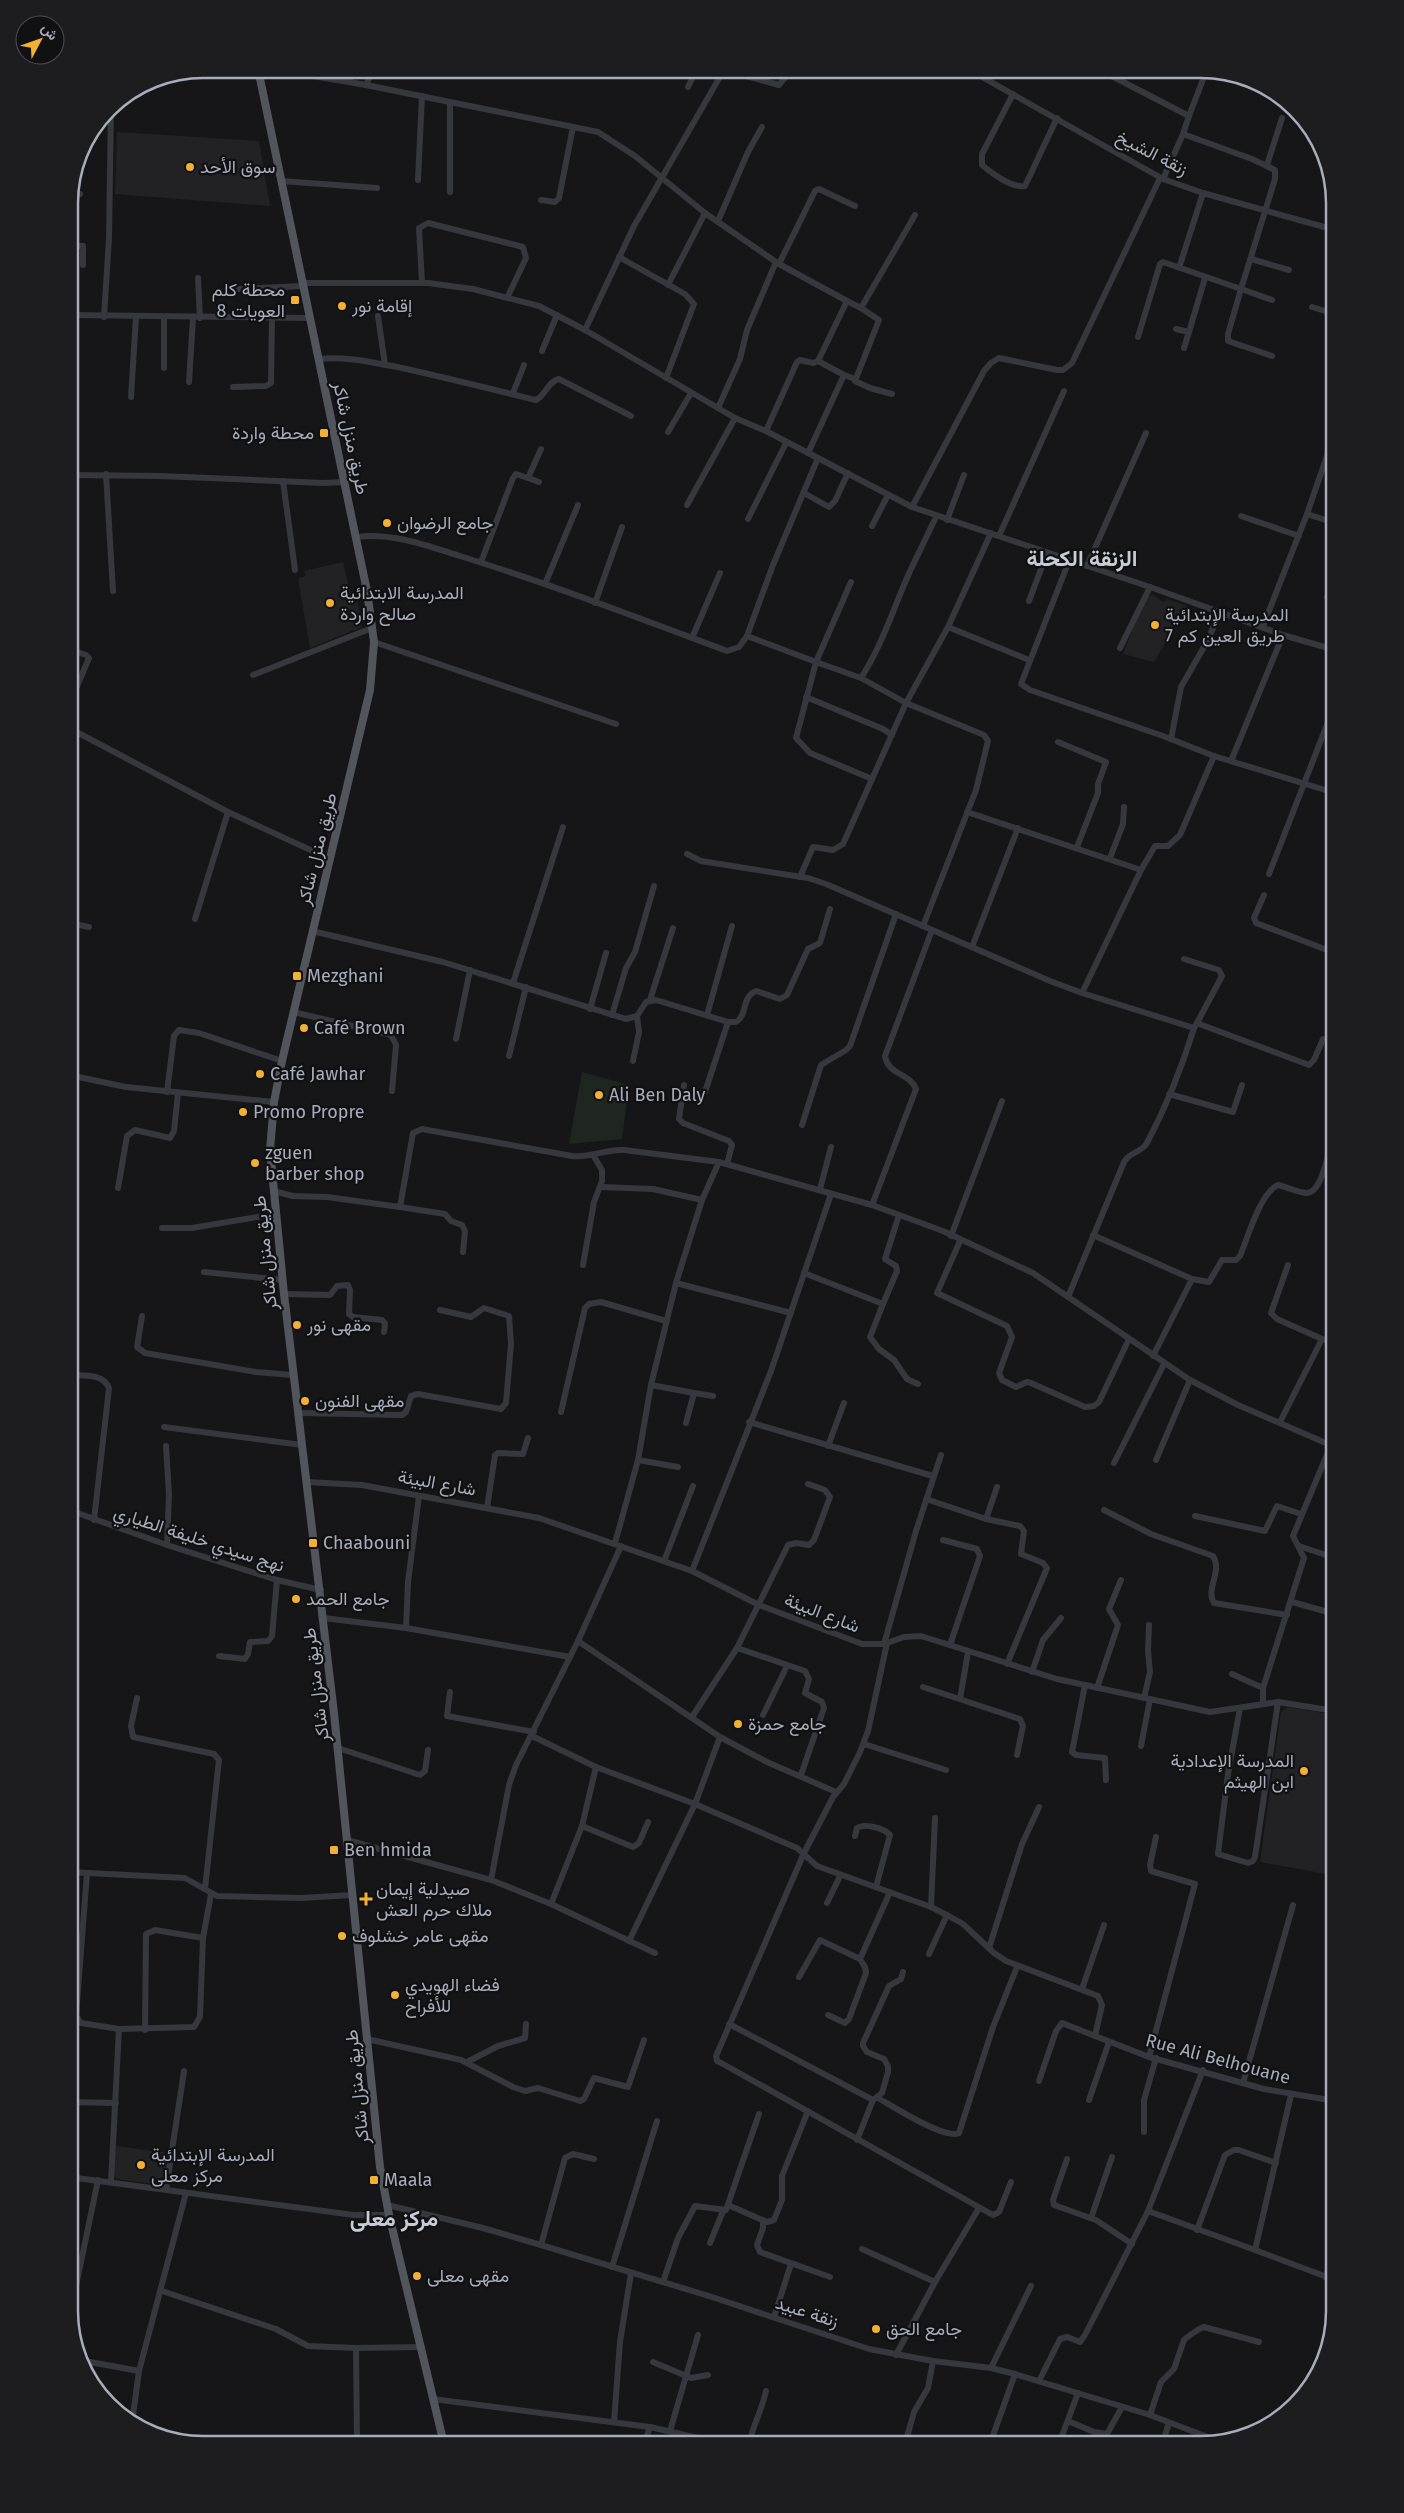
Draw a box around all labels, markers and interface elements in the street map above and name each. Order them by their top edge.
north arrow [15,15,65,65]
text: ش [37,20,61,44]
street label: زنقة الشيخ [1112,126,1192,181]
place label: سوق الأحد [200,156,275,178]
marker: سوق الأحد [184,161,196,173]
place label: محطة كلم 8 العويات [212,279,285,322]
marker: محطة كلم 8 العويات [289,294,301,306]
place label: إقامة نور [351,295,412,318]
marker: إقامة نور [336,300,348,312]
street label: طريق منزل شاكر [328,378,374,497]
place label: محطة واردة [232,422,314,444]
marker: محطة واردة [318,427,330,439]
place label: جامع الرضوان [397,512,493,535]
marker: جامع الرضوان [381,517,393,529]
district label: الزنقة الكحلة [1026,545,1138,572]
place label: المدرسة الابتدائية صالح واردة [340,582,464,626]
marker: المدرسة الابتدائية صالح واردة [324,597,336,609]
place label: المدرسة الإبتدائية طريق العين كم 7 [1165,604,1289,648]
marker: المدرسة الإبتدائية طريق العين كم 7 [1149,619,1161,631]
street label: طريق منزل شاكر [292,790,342,908]
place label: Mezghani [307,965,384,987]
marker: Mezghani [291,970,303,982]
place label: Café Brown [314,1017,405,1039]
marker: Café Brown [298,1022,310,1034]
place label: Café Jawhar [270,1063,366,1085]
marker: Café Jawhar [254,1068,266,1080]
place label: Ali Ben Daly [609,1084,706,1106]
marker: Ali Ben Daly [593,1089,605,1101]
place label: Promo Propre [253,1101,365,1123]
marker: Promo Propre [237,1106,249,1118]
place label: zguen barber shop [265,1142,365,1185]
marker: zguen barber shop [249,1157,261,1169]
street label: طريق منزل شاكر [248,1195,282,1312]
place label: مقهى نور [306,1314,371,1336]
marker: مقهى نور [291,1319,303,1331]
place label: مقهى الفنون [315,1390,404,1412]
marker: مقهى الفنون [299,1395,311,1407]
street label: شارع البيئة [396,1465,478,1502]
street label: نهج سيدي خليفة الطياري [110,1501,287,1581]
place label: Chaabouni [323,1532,410,1554]
marker: Chaabouni [307,1537,319,1549]
place label: جامع الحمد [306,1588,389,1611]
street label: شارع البيئة [781,1589,863,1638]
marker: جامع الحمد [290,1593,302,1605]
street label: طريق منزل شاكر [298,1627,334,1744]
place label: جامع حمزة [748,1713,826,1736]
marker: جامع حمزة [732,1718,744,1730]
place label: المدرسة الإعدادية ابن الهيثم [1171,1750,1294,1794]
marker: المدرسة الإعدادية ابن الهيثم [1298,1765,1310,1777]
place label: Ben hmida [344,1839,432,1861]
marker: Ben hmida [328,1844,340,1856]
place label: صيدلية إيمان ملاك حرم العش [376,1878,492,1922]
marker: صيدلية إيمان ملاك حرم العش [360,1893,372,1905]
place label: مقهى عامر خشلوف [352,1925,489,1947]
marker: مقهى عامر خشلوف [336,1930,348,1942]
place label: فضاء الهويدي للأفراح [405,1974,500,2018]
marker: فضاء الهويدي للأفراح [389,1989,401,2001]
street label: طريق منزل شاكر [340,2029,374,2146]
street label: Rue Ali Belhouane [1143,2029,1293,2089]
place label: المدرسة الإبتدائية مركز معلى [151,2144,275,2187]
marker: المدرسة الإبتدائية مركز معلى [135,2159,147,2171]
place label: Maala [384,2169,432,2191]
marker: Maala [368,2174,380,2186]
district label: مركز معلى [350,2205,438,2232]
place label: مقهى معلى [427,2265,509,2287]
marker: مقهى معلى [411,2270,423,2282]
street label: زنقة عبيد [773,2292,841,2332]
place label: جامع الحق [886,2318,962,2341]
marker: جامع الحق [870,2323,882,2335]

